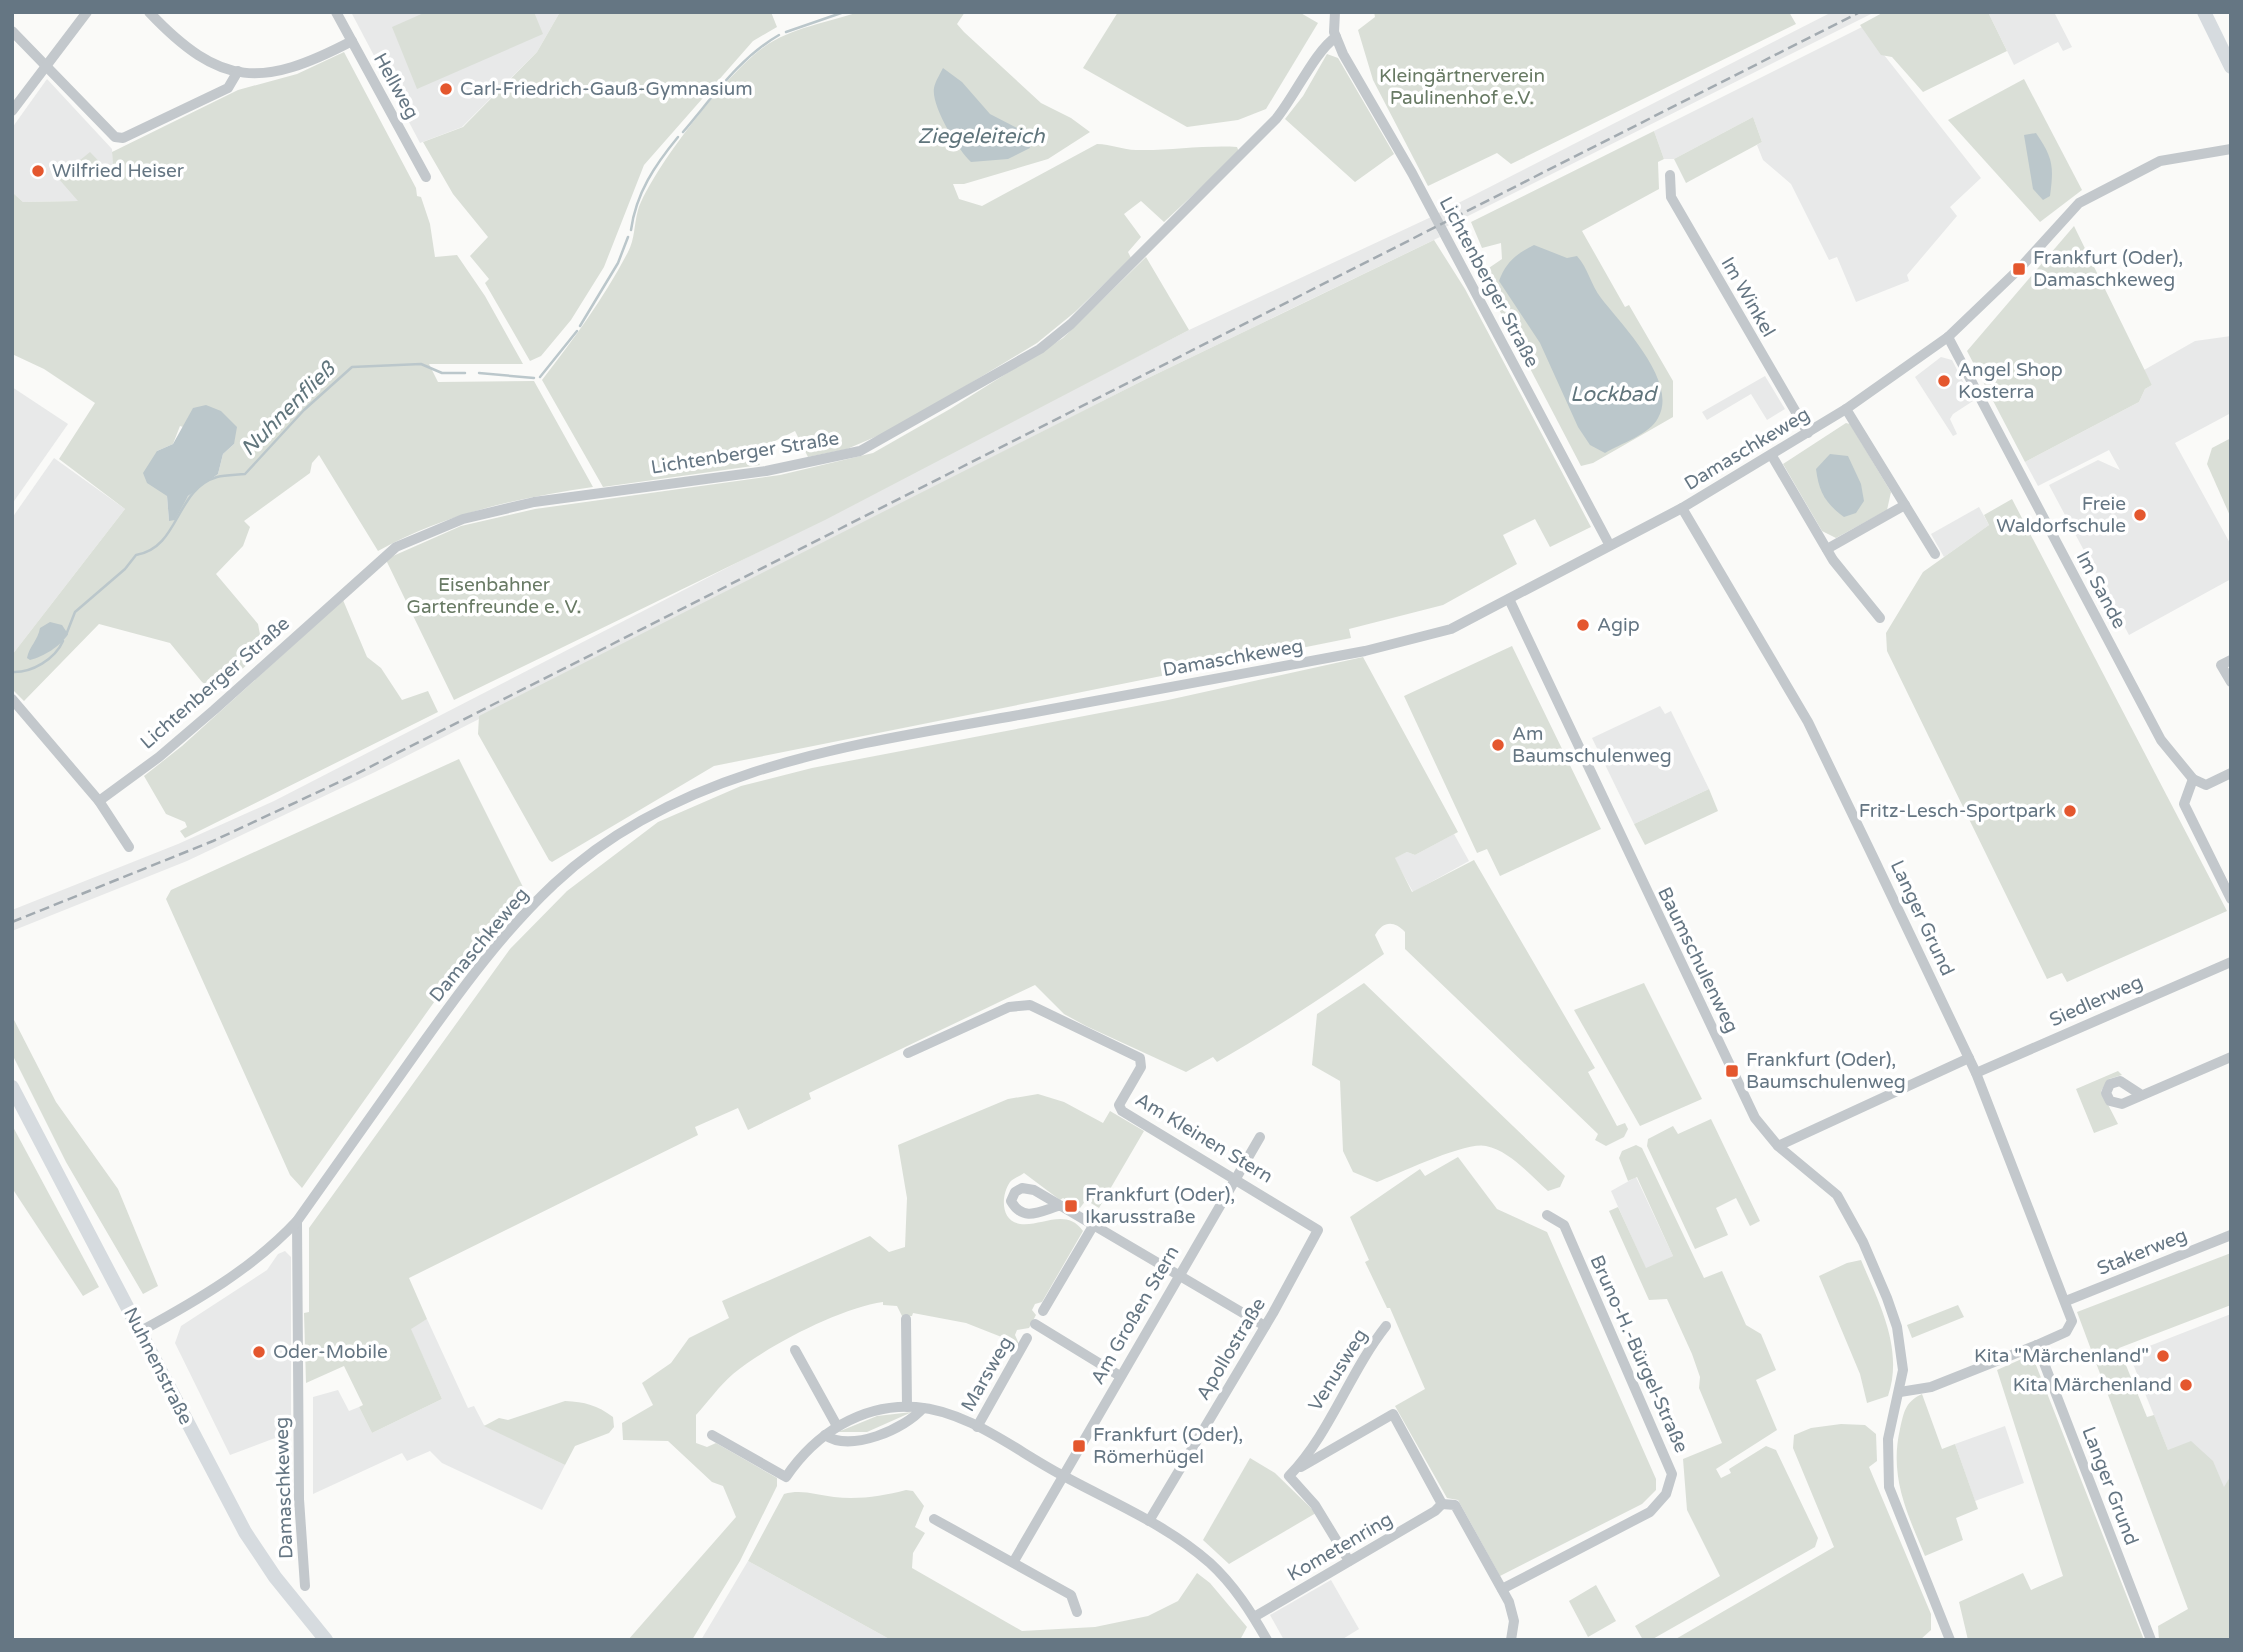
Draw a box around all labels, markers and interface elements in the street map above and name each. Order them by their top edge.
street label: Hellweg [369,49,423,123]
park label: Kleingärtnerverein Paulinenhof e.V. [1379,65,1545,109]
place label: Carl-Friedrich-Gauß-Gymnasium [460,78,753,100]
marker: Carl-Friedrich-Gauß-Gymnasium [438,81,454,97]
water label: Ziegeleiteich [918,124,1046,149]
place label: Wilfried Heiser [52,160,185,182]
marker: Wilfried Heiser [30,163,46,179]
street label: Lichtenberger Straße [1435,193,1543,371]
place label: Frankfurt (Oder), Damaschkeweg [2033,247,2183,291]
street label: Im Winkel [1716,253,1780,341]
marker: Frankfurt (Oder), Damaschkeweg [2011,261,2027,277]
water label: Nuhnenfließ [236,356,341,461]
place label: Angel Shop Kosterra [1958,359,2063,403]
marker: Angel Shop Kosterra [1936,373,1952,389]
water label: Lockbad [1570,382,1659,407]
street label: Damaschkeweg [1680,403,1814,495]
street label: Lichtenberger Straße [649,427,841,479]
place label: Freie Waldorfschule [1996,493,2126,537]
marker: Freie Waldorfschule [2132,507,2148,523]
street label: Im Sande [2071,548,2131,632]
park label: Eisenbahner Gartenfreunde e. V. [407,574,581,618]
street label: Lichtenberger Straße [136,612,294,754]
place label: Agip [1597,614,1640,636]
marker: Agip [1575,617,1591,633]
street label: Damaschkeweg [1161,635,1305,681]
place label: Am Baumschulenweg [1512,723,1672,767]
marker: Am Baumschulenweg [1490,737,1506,753]
place label: Fritz-Lesch-Sportpark [1859,800,2056,822]
marker: Fritz-Lesch-Sportpark [2062,803,2078,819]
street label: Langer Grund [1886,857,1958,979]
street label: Damaschkeweg [425,883,533,1007]
street label: Baumschulenweg [1653,883,1743,1037]
street label: Siedlerweg [2046,971,2146,1031]
place label: Frankfurt (Oder), Baumschulenweg [1746,1049,1906,1093]
marker: Frankfurt (Oder), Baumschulenweg [1724,1063,1740,1079]
street label: Am Kleinen Stern [1131,1088,1277,1188]
place label: Frankfurt (Oder), Ikarusstraße [1085,1184,1235,1228]
marker: Frankfurt (Oder), Ikarusstraße [1063,1198,1079,1214]
street label: Stakerweg [2094,1224,2190,1280]
street label: Am Großen Stern [1086,1242,1184,1388]
street label: Bruno-H.-Bürgel-Straße [1585,1252,1693,1456]
street label: Apollostraße [1192,1294,1270,1404]
street label: Nuhnenstraße [119,1304,197,1428]
street label: Venusweg [1304,1325,1372,1415]
street label: Marsweg [957,1333,1017,1415]
place label: Oder-Mobile [273,1341,388,1363]
marker: Oder-Mobile [251,1344,267,1360]
place label: Kita "Märchenland" [1974,1345,2149,1367]
marker: Kita "Märchenland" [2155,1348,2171,1364]
place label: Kita Märchenland [2013,1374,2172,1396]
marker: Kita Märchenland [2178,1377,2194,1393]
street label: Damaschkeweg [271,1417,297,1559]
place label: Frankfurt (Oder), Römerhügel [1093,1424,1243,1468]
street label: Langer Grund [2077,1424,2143,1548]
marker: Frankfurt (Oder), Römerhügel [1071,1438,1087,1454]
street label: Kometenring [1284,1508,1396,1586]

